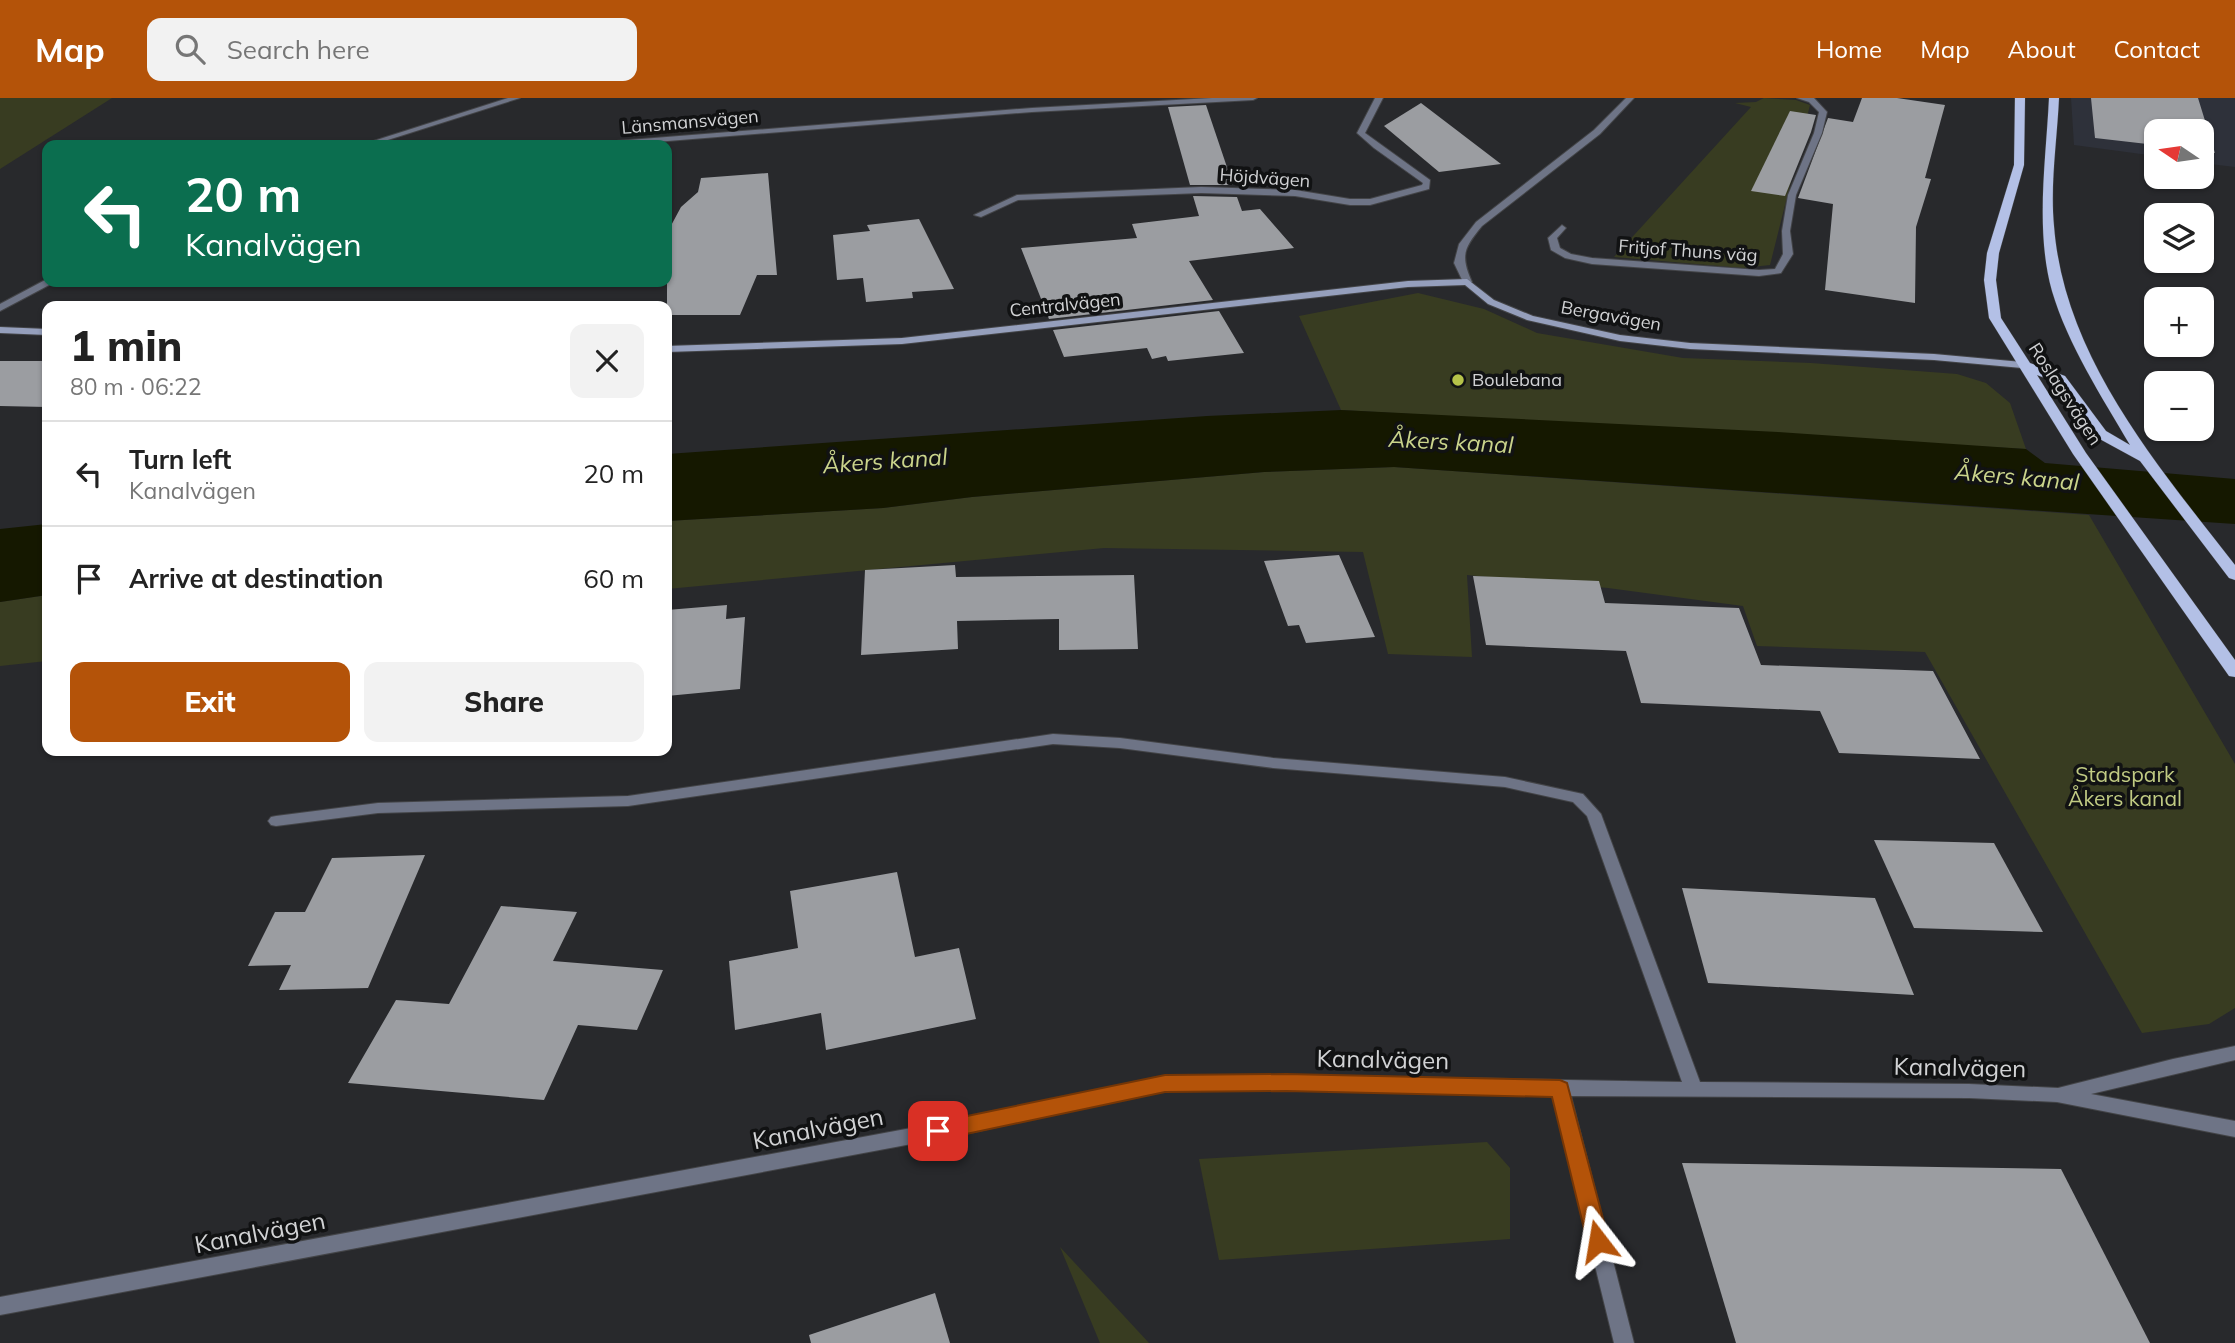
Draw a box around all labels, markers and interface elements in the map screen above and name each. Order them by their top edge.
search box [147,18,637,81]
text: Map [35,29,105,70]
icon: search [171,30,209,68]
text: Search here [227,33,370,66]
text: Home [1816,34,1882,64]
text: Map [1920,34,1970,64]
text: About [2008,34,2076,64]
text: Contact [2114,34,2200,64]
street label: Länsmansvägen [620,104,759,139]
north arrow [2144,119,2214,189]
map controls [2144,119,2214,441]
text: 20 m [185,163,301,224]
street label: Höjdvägen [1219,163,1311,192]
icon: left [70,168,161,259]
button: layers [2144,203,2214,273]
text: Kanalvägen [185,224,362,264]
street label: Fritjof Thuns väg [1618,234,1758,267]
street label: Centralvägen [1008,287,1122,322]
button: + [2144,287,2214,357]
street label: Bergavägen [1559,295,1663,336]
text: 1 min [70,319,183,372]
button: close [570,324,644,398]
street label: Roslagsvägen [2024,338,2107,449]
place label: Boulebana [1472,368,1562,391]
button: − [2144,371,2214,441]
text: 80 m · 06:22 [70,372,202,401]
marker: Boulebana [1450,372,1466,388]
water label: Åkers kanal [1387,424,1515,459]
water label: Åkers kanal [821,442,949,479]
text: Turn left [129,443,231,476]
icon: left [70,455,108,493]
text: 20 m [583,457,644,490]
water label: Åkers kanal [1953,457,2081,496]
text: Kanalvägen [129,476,256,505]
icon: arrive [70,560,108,598]
text: Arrive at destination [129,562,384,595]
text: 60 m [583,562,644,595]
button: Exit [70,662,350,742]
button: Share [364,662,644,742]
park label: Stadspark Åkers kanal [2068,761,2182,811]
street label: Kanalvägen [1317,1043,1450,1075]
street label: Kanalvägen [1894,1051,2027,1083]
street label: Kanalvägen [750,1101,886,1155]
pin [908,1101,968,1161]
icon: arrive [919,1112,957,1150]
position arrow [1561,1204,1635,1278]
street label: Kanalvägen [192,1205,328,1259]

